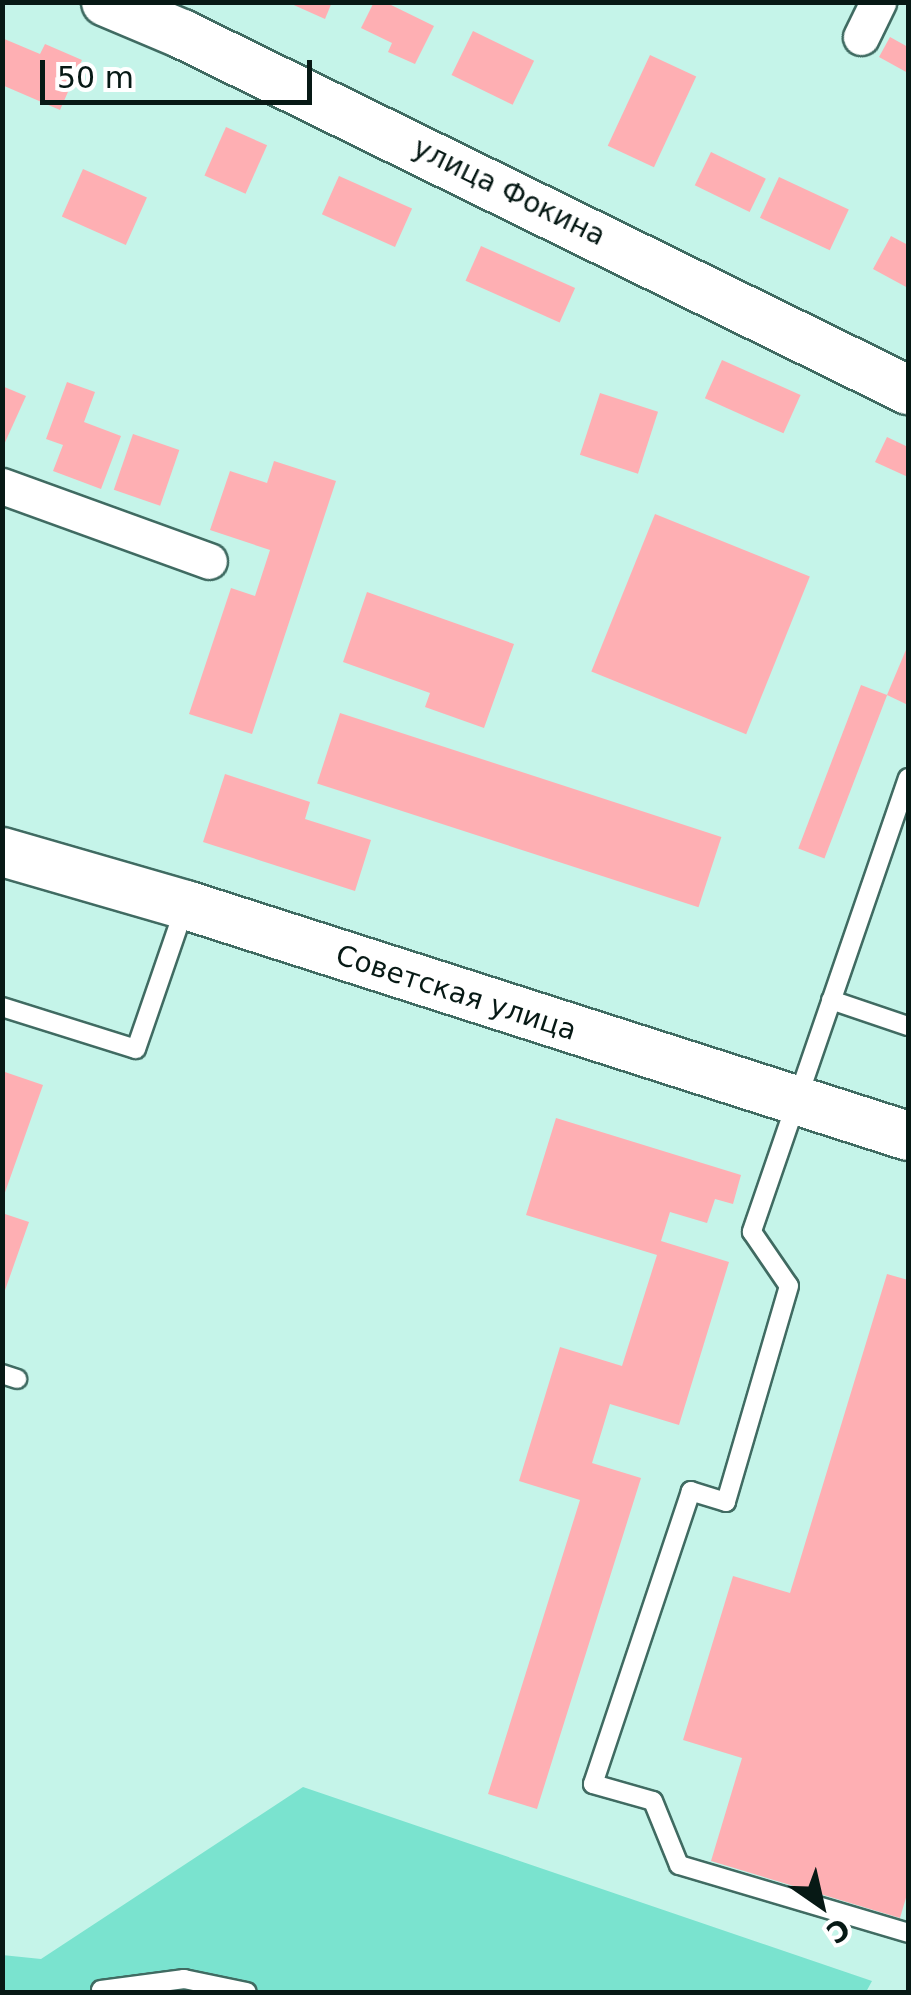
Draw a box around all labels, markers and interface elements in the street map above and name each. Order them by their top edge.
scale bar [45,40,318,102]
text: 50 m [57,60,134,95]
street label: улица Фокина [407,131,611,253]
street label: Советская улица [332,938,580,1048]
north arrow [771,1855,871,1955]
text: С [820,1911,856,1950]

